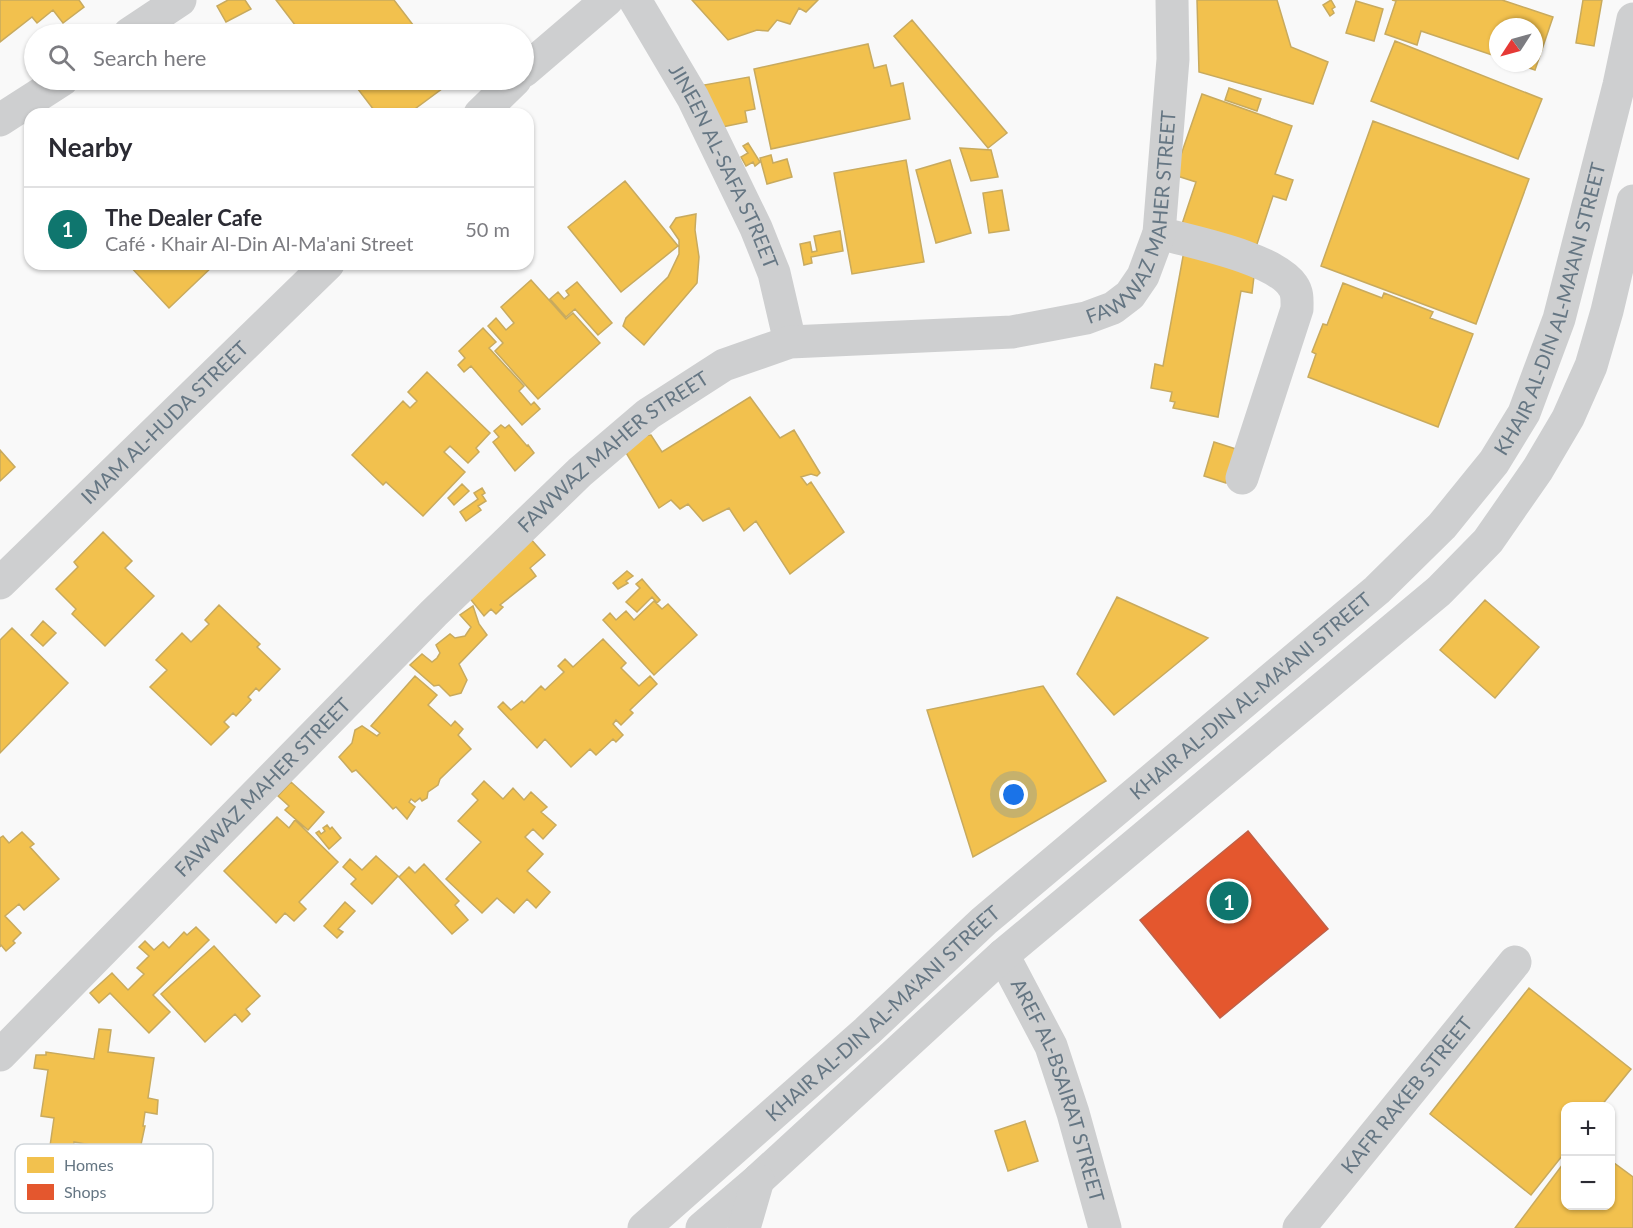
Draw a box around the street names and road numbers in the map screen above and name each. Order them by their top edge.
street label: JINEEN AL-SAFA STREET [665,59,784,272]
street label: FAWWAZ MAHER STREET [1082,109,1180,328]
street label: KHAIR AL-DIN AL-MA'ANI STREET [1488,160,1610,459]
street label: IMAM AL-HUDA STREET [76,335,253,508]
street label: FAWWAZ MAHER STREET [512,365,713,537]
street label: KHAIR AL-DIN AL-MA'ANI STREET [1124,587,1376,804]
street label: FAWWAZ MAHER STREET [169,692,355,881]
street label: KHAIR AL-DIN AL-MA'ANI STREET [760,900,1004,1126]
street label: AREF AL-BSAIRAT STREET [1007,974,1110,1205]
street label: KAFR RAKEB STREET [1335,1011,1477,1178]

